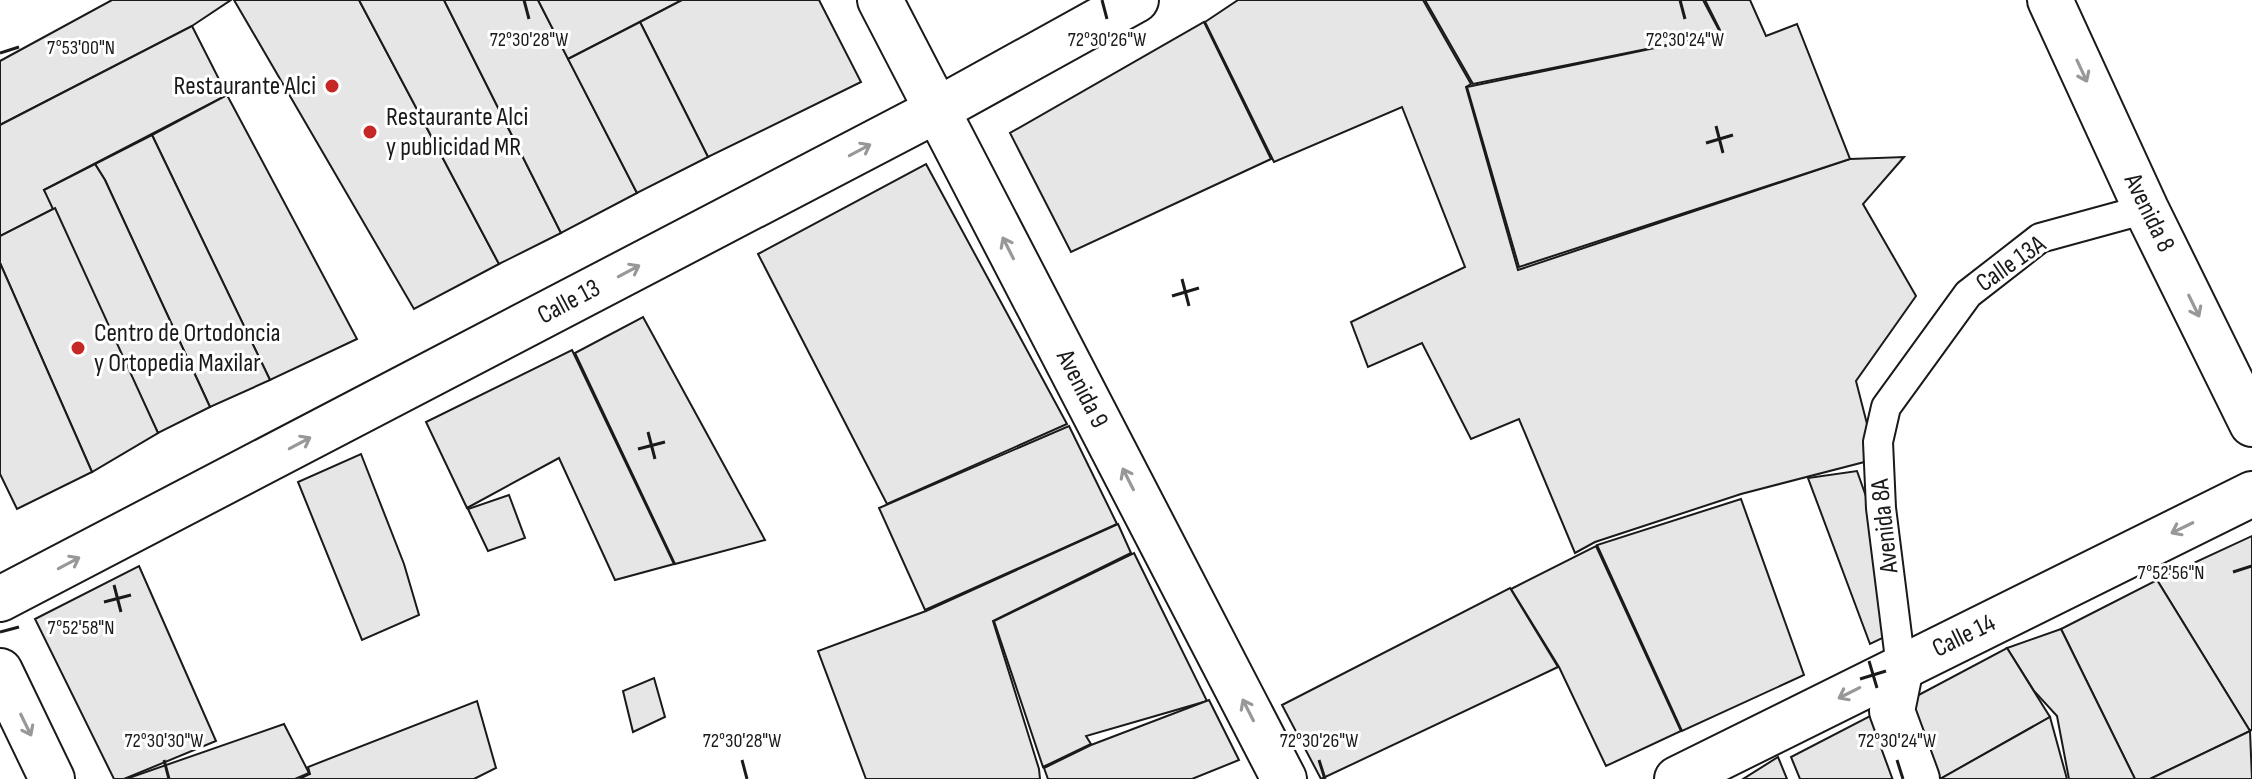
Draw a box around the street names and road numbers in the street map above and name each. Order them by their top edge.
street label: Avenida 8 [2116,168,2181,257]
street label: Calle 13A [1970,229,2052,299]
street label: Calle 13 [532,273,606,331]
street label: Avenida 9 [1049,344,1115,433]
street label: Avenida 8A [1865,476,1905,576]
street label: Calle 14 [1927,607,2001,664]

